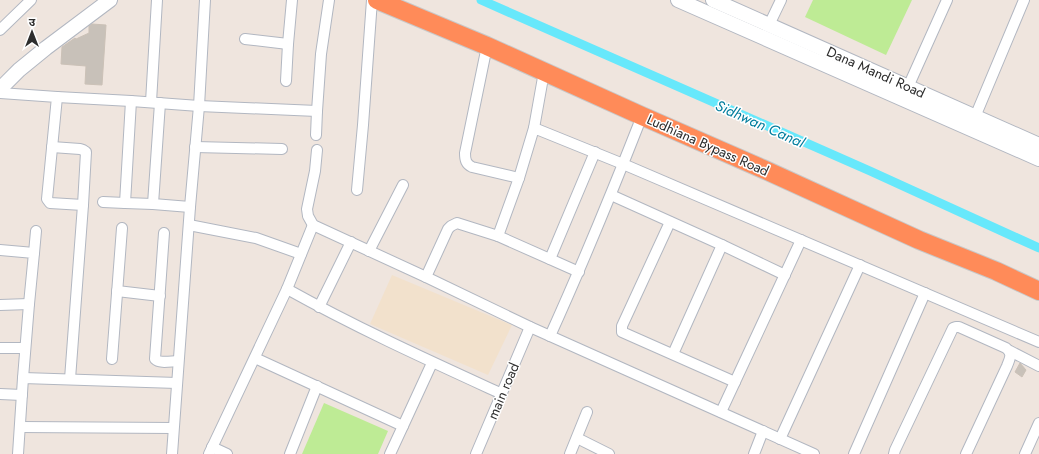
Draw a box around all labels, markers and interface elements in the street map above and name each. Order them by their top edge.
north arrow [12,12,52,52]
text: उ [29,14,36,30]
street label: Dana Mandi Road [824,41,928,103]
water label: Sidhwan Canal [712,95,809,154]
street label: Ludhiana Bypass Road [644,109,772,181]
street label: main road [482,360,524,422]

